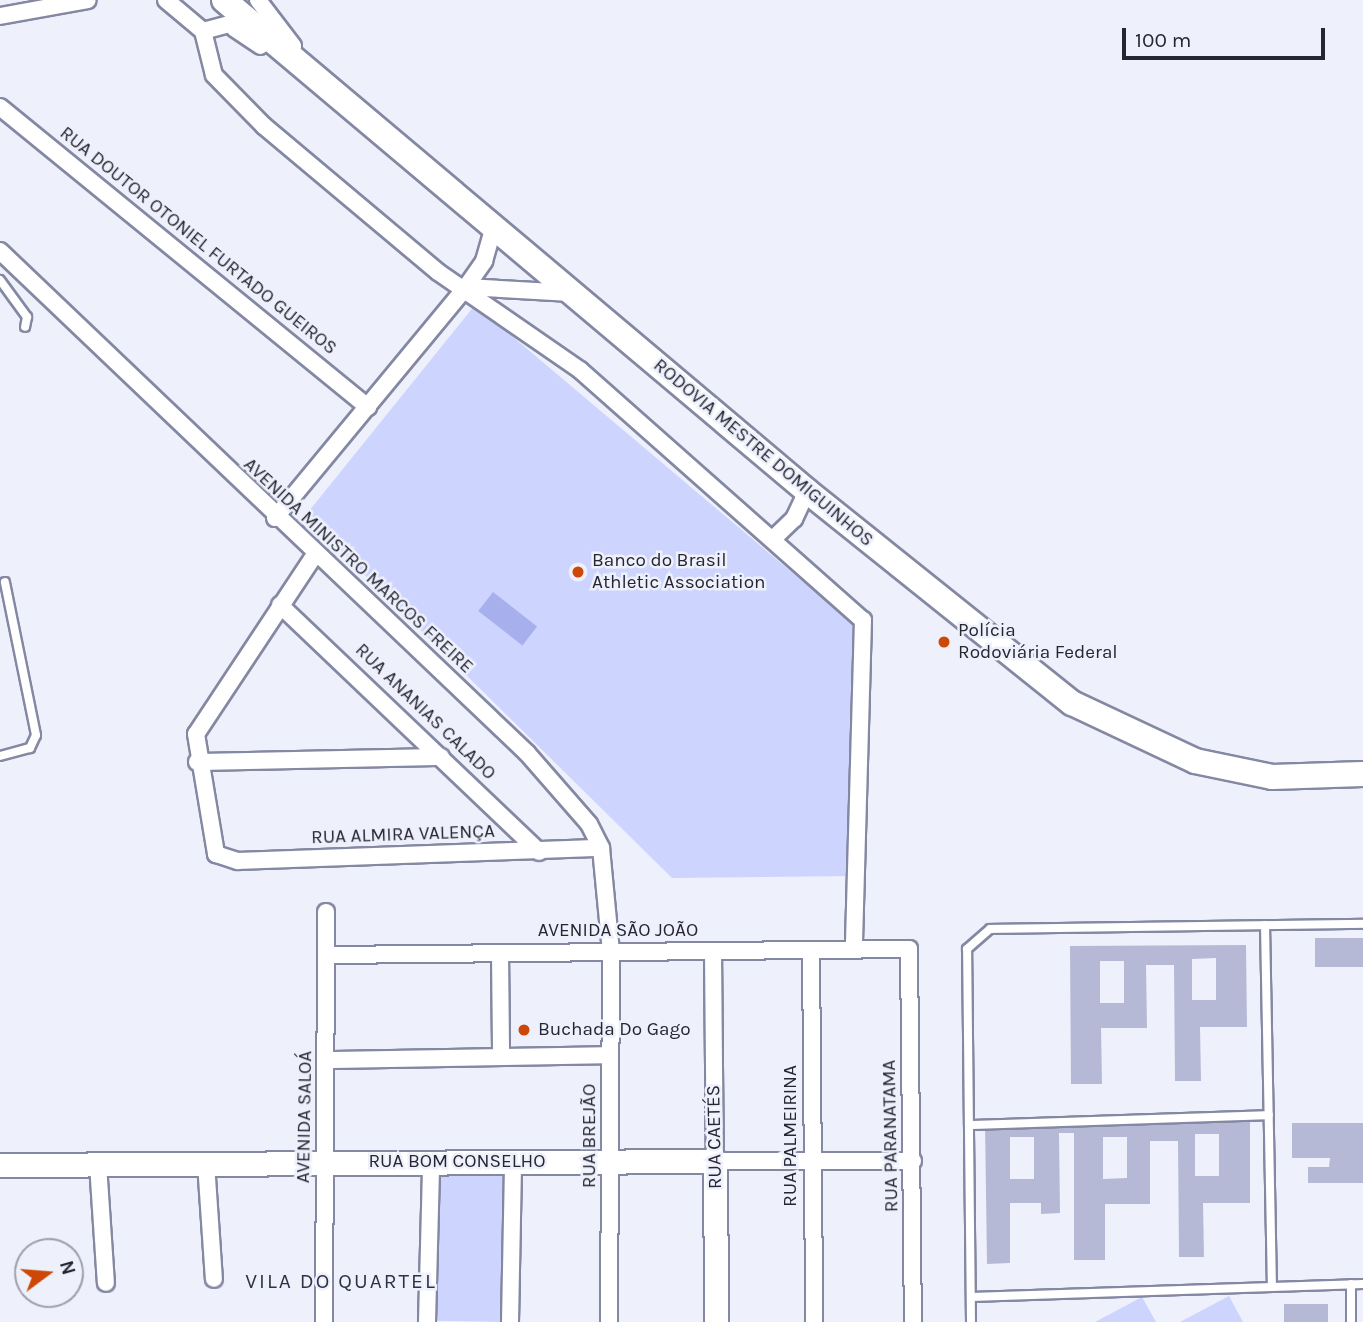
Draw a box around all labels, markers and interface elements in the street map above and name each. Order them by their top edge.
scale bar [1125,14,1328,58]
text: 100 m [1135,28,1192,52]
street label: RUA DOUTOR OTONIEL FURTADO GUEIROS [55,122,341,360]
street label: RODOVIA MESTRE DOMIGUINHOS [648,354,878,552]
street label: AVENIDA MINISTRO MARCOS FREIRE [238,453,478,679]
place label: Banco do Brasil Athletic Association [592,550,766,594]
marker: Banco do Brasil Athletic Association [570,564,586,580]
place label: Polícia Rodoviária Federal [958,620,1118,664]
marker: Polícia Rodoviária Federal [936,634,952,650]
street label: RUA ANANIAS CALADO [350,639,500,785]
street label: RUA ALMIRA VALENÇA [311,820,495,850]
street label: AVENIDA SÃO JOÃO [538,920,698,942]
place label: Buchada Do Gago [538,1019,691,1041]
marker: Buchada Do Gago [516,1022,532,1038]
street label: AVENIDA SALOÁ [292,1051,318,1183]
street label: RUA PARANATAMA [878,1060,904,1212]
street label: RUA PALMEIRINA [780,1065,802,1207]
street label: RUA BREJÃO [579,1084,601,1188]
street label: RUA CAETÉS [703,1085,727,1189]
street label: RUA BOM CONSELHO [368,1151,546,1173]
north arrow [14,1238,84,1308]
text: N [55,1258,80,1277]
district label: VILA DO QUARTEL [247,1268,435,1294]

